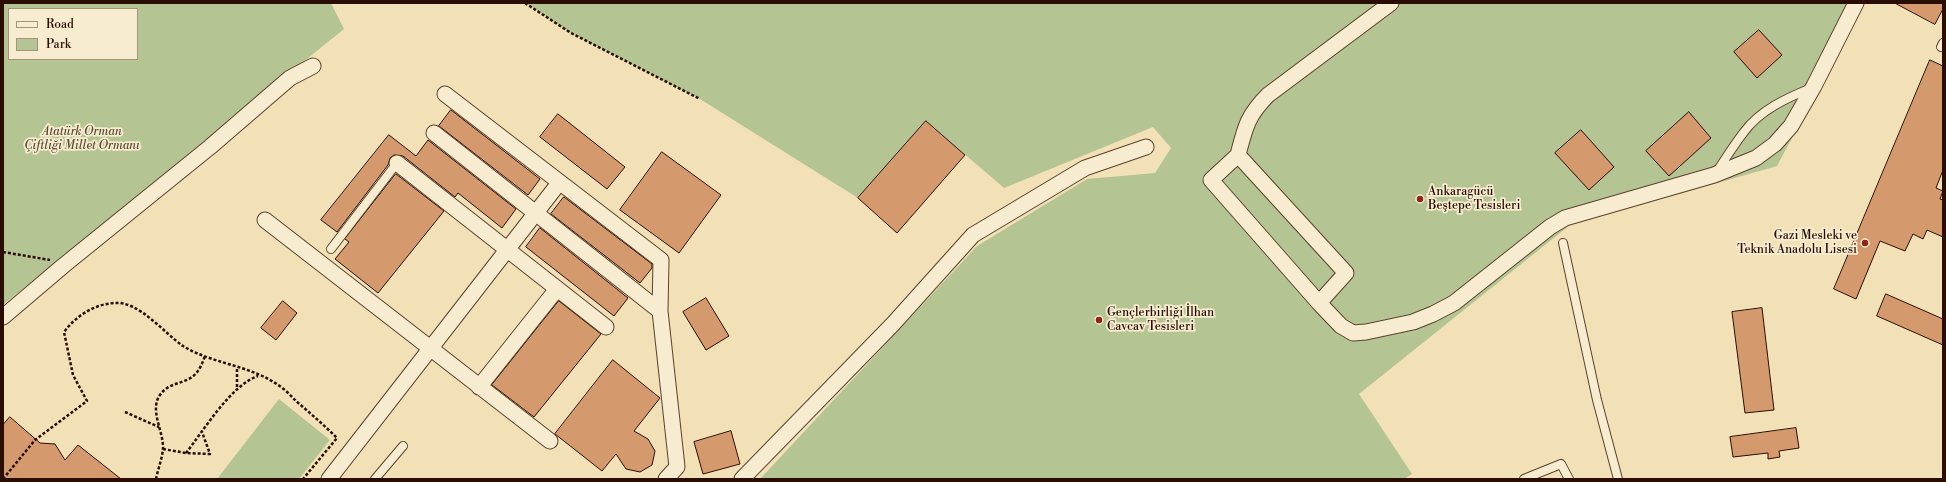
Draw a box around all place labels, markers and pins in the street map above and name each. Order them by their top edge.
place label: Ankaragücü Beştepe Tesisleri [1428,185,1520,213]
marker: Ankaragücü Beştepe Tesisleri [1415,194,1425,204]
place label: Gazi Mesleki ve Teknik Anadolu Lisesi [1737,229,1857,257]
marker: Gazi Mesleki ve Teknik Anadolu Lisesi [1860,238,1870,248]
place label: Gençlerbirliği İlhan Cavcav Tesisleri [1107,306,1214,334]
marker: Gençlerbirliği İlhan Cavcav Tesisleri [1094,315,1104,325]

